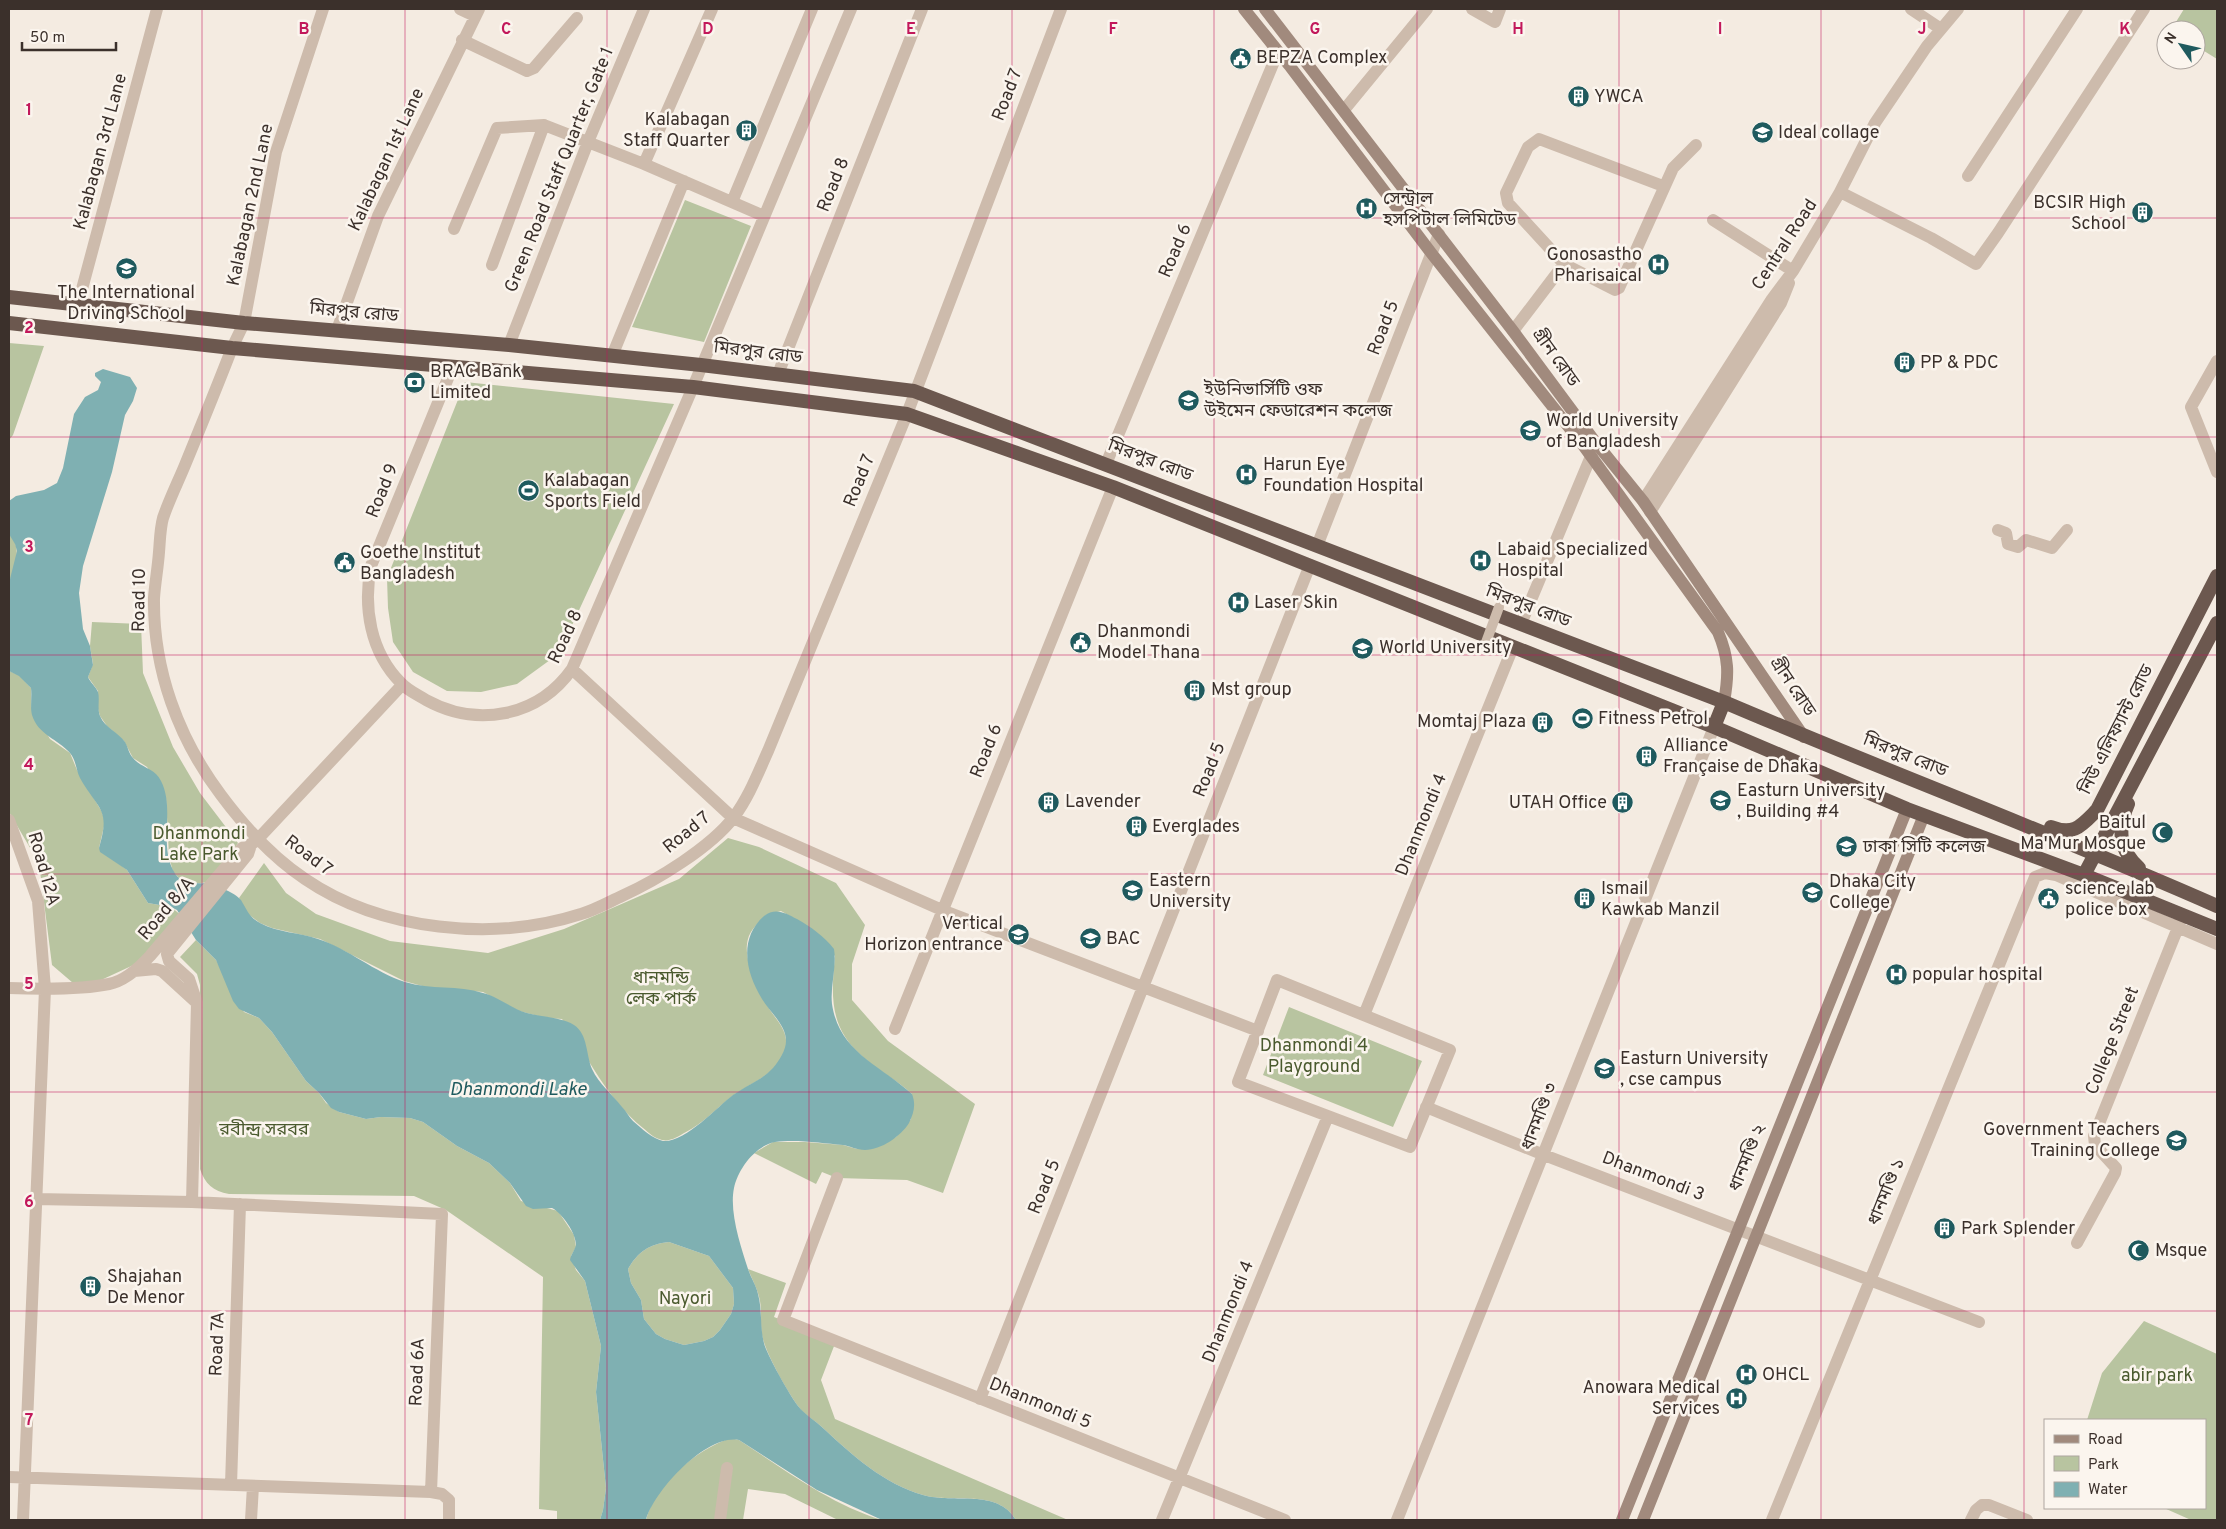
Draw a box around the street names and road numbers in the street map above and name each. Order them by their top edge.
street label: Green Road Staff Quarter, Gate 1 [500,44,620,296]
street label: Road 7 [987,65,1029,125]
street label: Kalabagan 3rd Lane [69,71,133,233]
street label: Kalabagan 1st Lane [344,85,430,235]
street label: Kalabagan 2nd Lane [223,122,279,288]
street label: Road 8 [813,154,855,216]
street label: Central Road [1747,195,1823,295]
street label: Road 6 [1154,220,1198,282]
street label: Road 5 [1363,297,1405,359]
street label: মিরপুর রোড [308,298,400,328]
street label: গ্রীন রোড [1526,324,1584,392]
street label: মিরপুর রোড [711,336,804,370]
street label: মিরপুর রোড [1103,434,1196,488]
street label: Road 7 [839,451,881,511]
street label: Road 9 [362,460,404,522]
street label: Road 10 [128,568,152,632]
street label: মিরপুর রোড [1481,580,1574,634]
street label: Road 8 [544,606,588,668]
street label: গ্রীন রোড [1764,653,1820,721]
street label: নিউ এলিফ্যান্ট রোড [2074,661,2160,800]
street label: Road 6 [966,720,1008,782]
street label: মিরপুর রোড [1858,728,1951,783]
street label: Road 5 [1189,739,1231,801]
street label: Dhanmondi 4 [1391,770,1453,880]
street label: Road 7 [659,807,715,859]
street label: Road 12A [21,829,65,909]
street label: Road 7 [279,830,337,882]
street label: Road 8/A [134,873,200,945]
street label: College Street [2081,984,2145,1098]
street label: ধানমণ্ডি ৩ [1517,1080,1564,1154]
street label: ধানমণ্ডি ২ [1724,1121,1772,1195]
street label: Dhanmondi 3 [1598,1147,1708,1207]
street label: ধানমণ্ডি ১ [1863,1155,1911,1229]
street label: Road 5 [1024,1156,1066,1218]
street label: Dhanmondi 4 [1198,1257,1260,1367]
street label: Road 7A [205,1311,231,1377]
street label: Road 6A [405,1337,431,1407]
street label: Dhanmondi 5 [985,1373,1095,1435]

